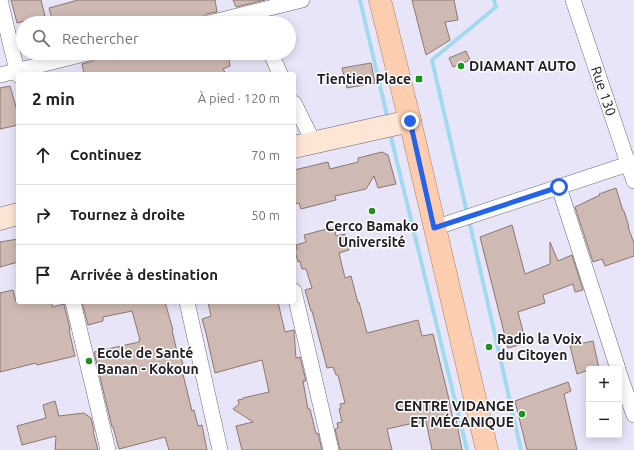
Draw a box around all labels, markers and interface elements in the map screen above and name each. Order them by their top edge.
search box [16,16,296,60]
icon: search [30,27,52,49]
text: Rechercher [62,30,139,47]
place label: DIAMANT AUTO [469,58,576,74]
marker: DIAMANT AUTO [456,61,466,71]
street label: Rue 130 [588,64,619,118]
place label: Tientien Place [317,71,411,87]
marker: Tientien Place [414,74,424,84]
text: 2 min [32,89,75,108]
text: À pied · 120 m [198,91,280,105]
route end [401,112,419,130]
icon: ahead [32,144,54,166]
text: Continuez [70,146,141,163]
text: 70 m [251,148,280,162]
route start [550,178,568,196]
icon: right [32,204,54,226]
text: Tournez à droite [70,206,185,223]
marker: Cerco Bamako Université [367,206,377,216]
text: 50 m [251,208,280,222]
place label: Cerco Bamako Université [325,218,419,250]
icon: arrive [32,264,54,286]
text: Arrivée à destination [70,266,218,283]
place label: Radio la Voix du Citoyen [497,331,582,363]
marker: Radio la Voix du Citoyen [484,342,494,352]
place label: Ecole de Santé Banan - Kokoun [97,345,199,377]
marker: Ecole de Santé Banan - Kokoun [84,356,94,366]
map controls [586,366,622,438]
button: + [586,366,622,402]
place label: CENTRE VIDANGE ET MÉCANIQUE [395,398,514,430]
button: − [586,402,622,438]
marker: CENTRE VIDANGE ET MÉCANIQUE [517,409,527,419]

